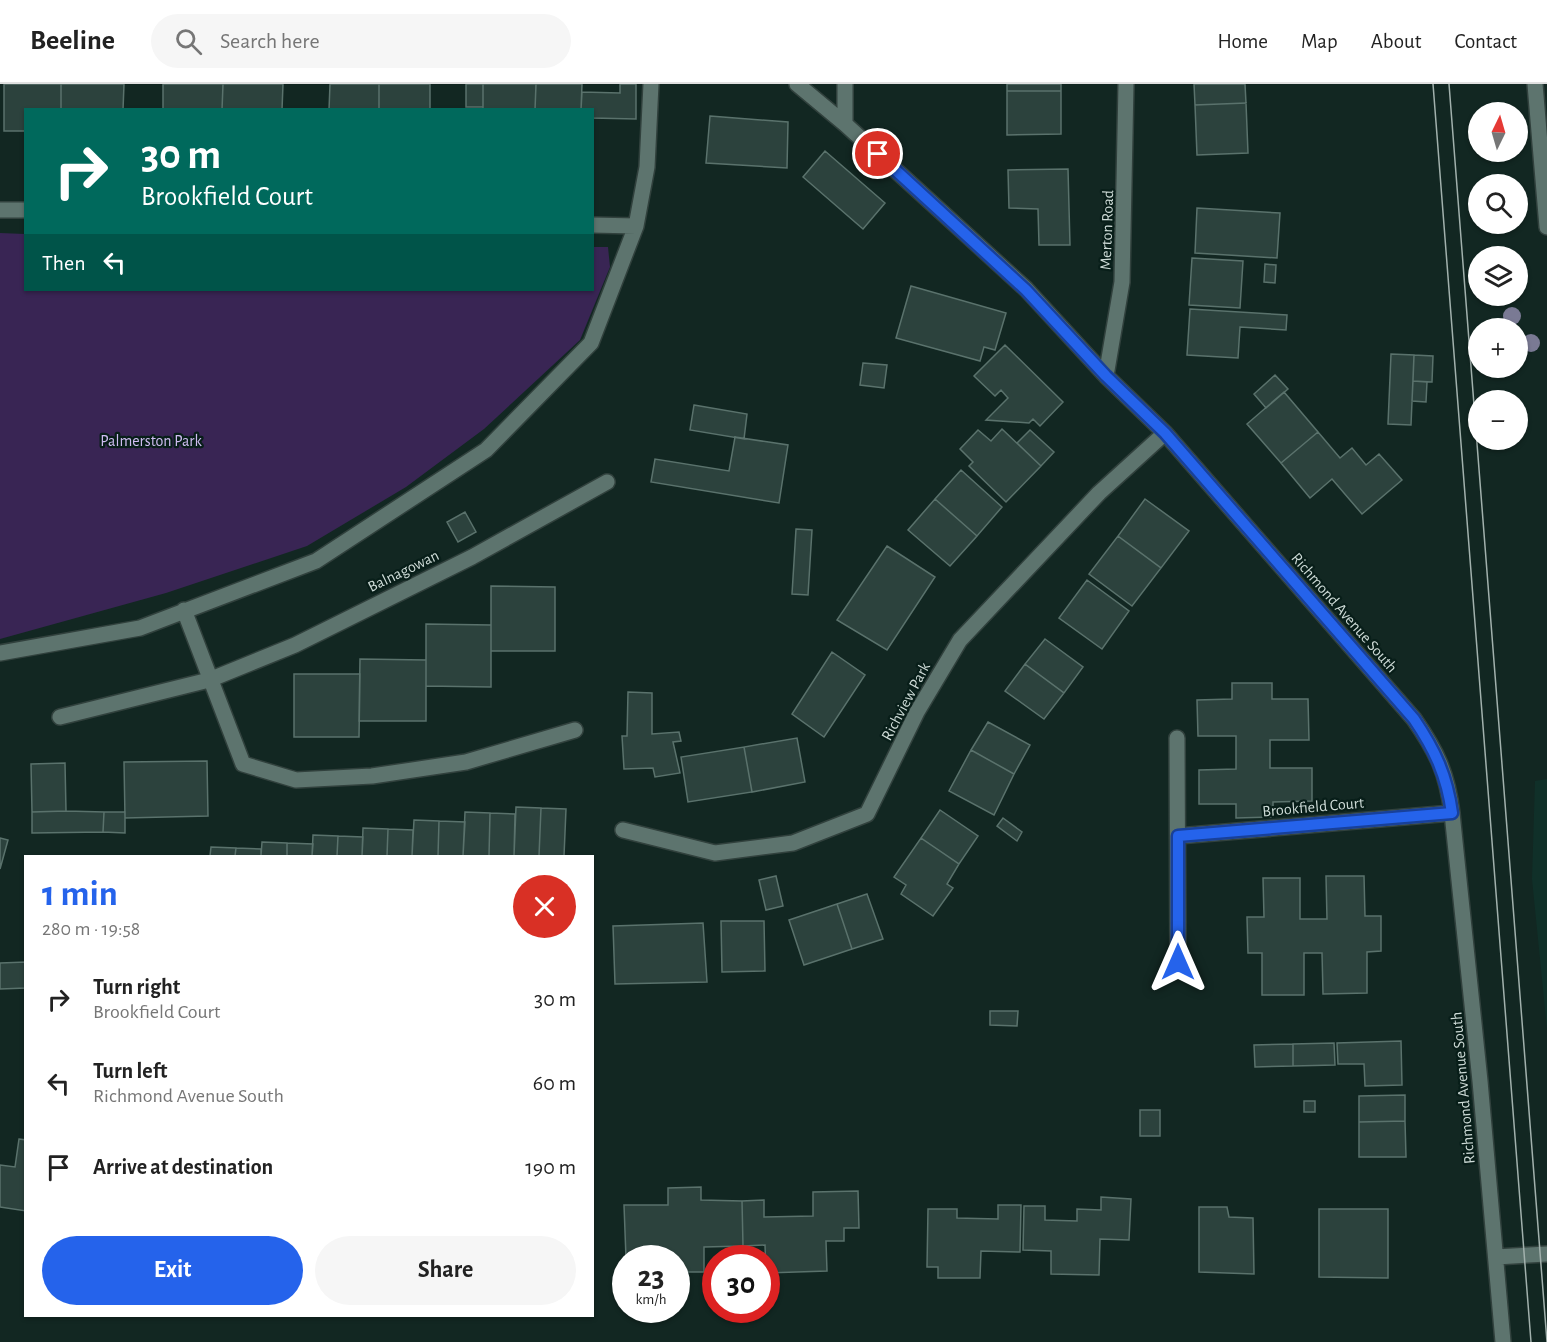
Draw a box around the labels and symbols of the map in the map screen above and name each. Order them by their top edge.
north arrow [1468,102,1528,162]
pin [852,128,903,179]
street label: Merton Road [1098,190,1116,270]
park label: Palmerston Park [100,433,202,449]
street label: Balnagowan [365,547,442,595]
street label: Richmond Avenue South [1288,550,1400,676]
street label: Richview Park [879,659,933,743]
street label: Brookfield Court [1262,795,1365,819]
position arrow [1146,930,1210,994]
street label: Richmond Avenue South [1448,1011,1478,1165]
speed limit sign: 30 [702,1245,780,1323]

